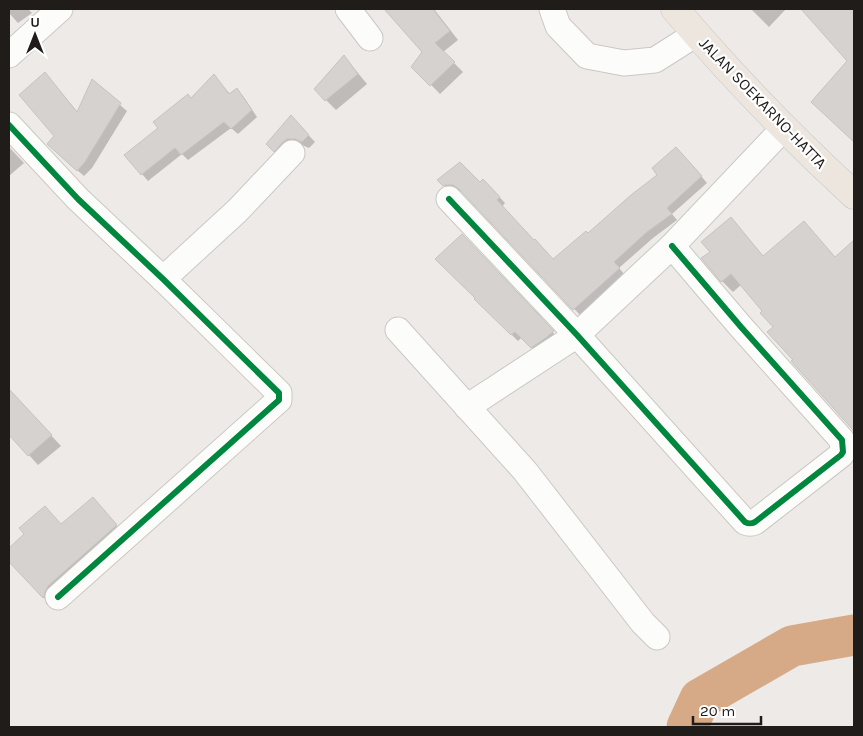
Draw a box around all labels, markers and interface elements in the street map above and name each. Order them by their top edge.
north arrow [10,10,60,60]
text: U [30,14,40,31]
street label: JALAN SOEKARNO-HATTA [695,33,831,173]
scale bar [693,694,760,726]
text: 20 m [700,702,735,720]

